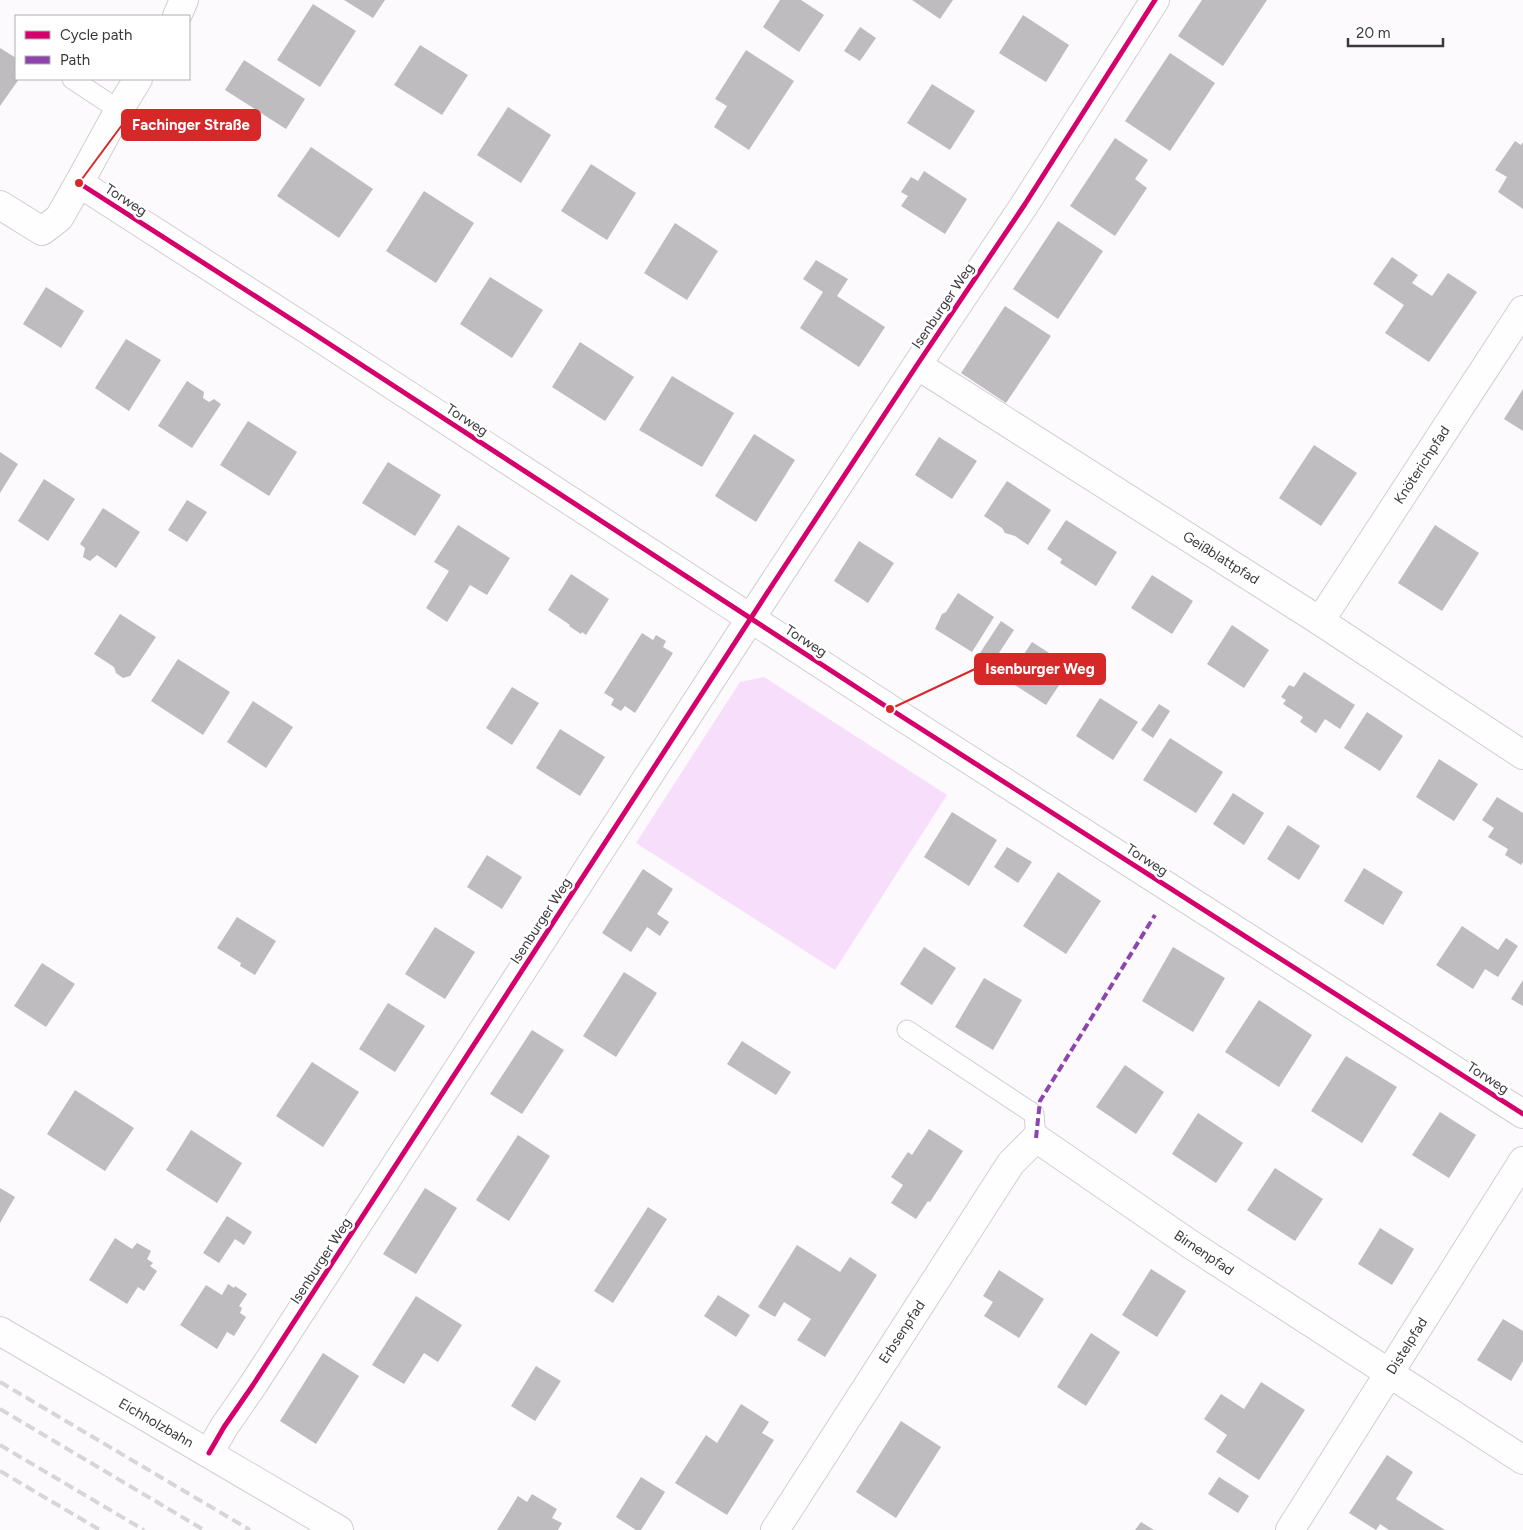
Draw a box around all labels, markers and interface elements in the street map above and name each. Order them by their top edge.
legend [15,15,190,80]
scale bar [1348,15,1443,47]
text: 20 m [1356,24,1390,42]
text: Cycle path [60,26,132,44]
text: Path [60,51,90,69]
callout: Fachinger Straße [122,110,260,140]
text: Fachinger Straße [132,116,251,134]
street label: Torweg [102,180,150,220]
street label: Isenburger Weg [908,260,978,352]
street label: Torweg [443,400,491,440]
street label: Knöterichpfad [1391,423,1453,507]
street label: Geißblattpfad [1180,528,1262,588]
street label: Torweg [782,621,830,661]
callout: Isenburger Weg [975,654,1105,684]
text: Isenburger Weg [985,660,1095,678]
street label: Torweg [1123,840,1171,880]
street label: Isenburger Weg [507,875,575,967]
street label: Torweg [1464,1058,1512,1098]
street label: Isenburger Weg [287,1215,355,1307]
street label: Birnenpfad [1171,1227,1237,1279]
street label: Erbsenpfad [875,1297,929,1367]
street label: Distelpfad [1383,1314,1431,1378]
street label: Eichholzbahn [115,1395,197,1451]

